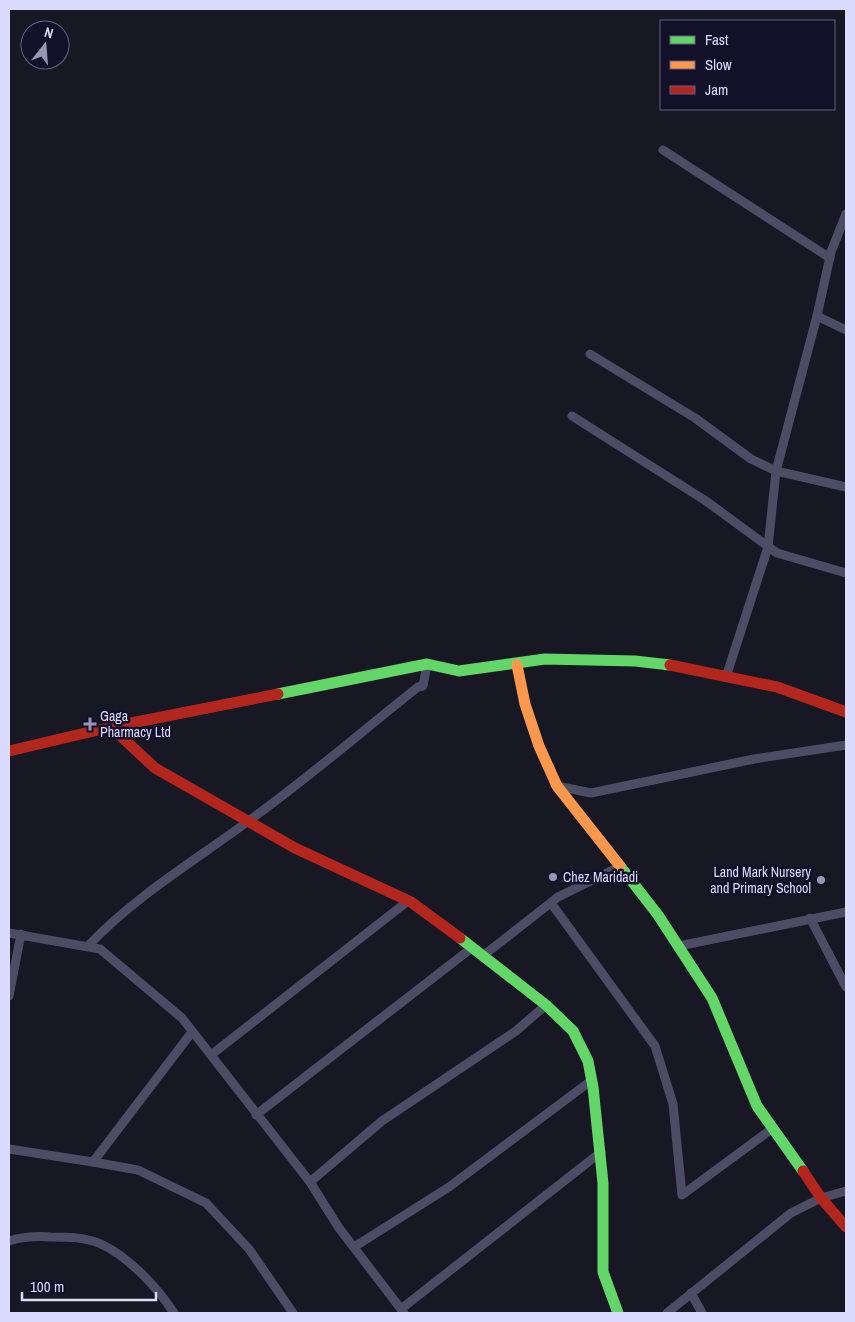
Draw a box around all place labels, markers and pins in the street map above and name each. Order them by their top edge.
place label: Gaga Pharmacy Ltd [100,707,171,741]
marker: Gaga Pharmacy Ltd [84,718,96,730]
place label: Land Mark Nursery and Primary School [710,863,811,897]
place label: Chez Maridadi [563,868,638,886]
marker: Chez Maridadi [547,871,559,883]
marker: Land Mark Nursery and Primary School [815,874,827,886]

